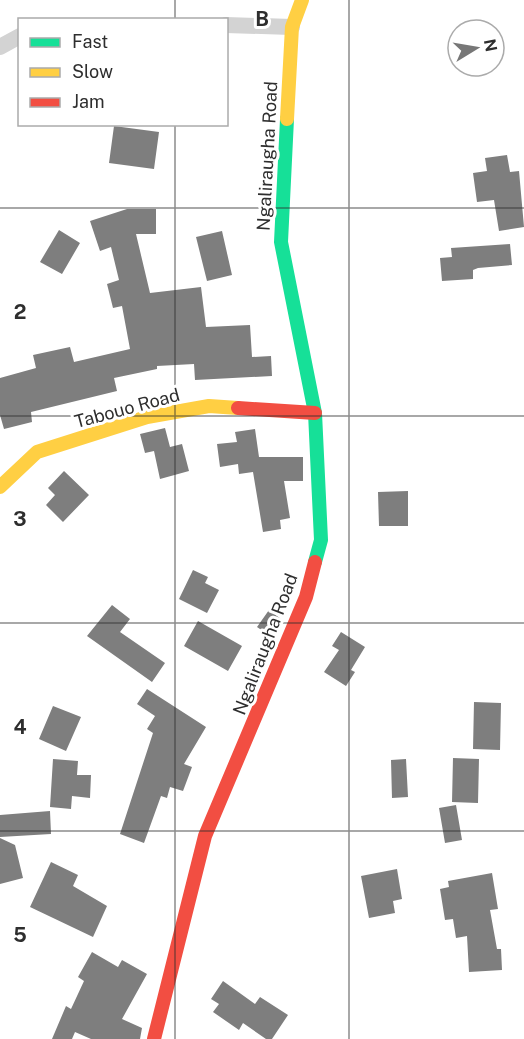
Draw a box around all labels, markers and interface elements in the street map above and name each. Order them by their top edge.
text: B [255,7,269,31]
legend [18,18,228,126]
north arrow [446,18,506,78]
text: Fast [72,31,108,52]
text: N [480,37,501,53]
text: Slow [72,61,113,82]
street label: Ngaliraugha Road [253,81,281,231]
text: Jam [72,91,105,112]
text: 2 [14,300,26,324]
street label: Tabouo Road [72,384,182,432]
text: 3 [13,507,27,531]
street label: Ngaliraugha Road [228,570,302,718]
text: 4 [13,715,27,739]
text: 5 [13,923,27,947]

